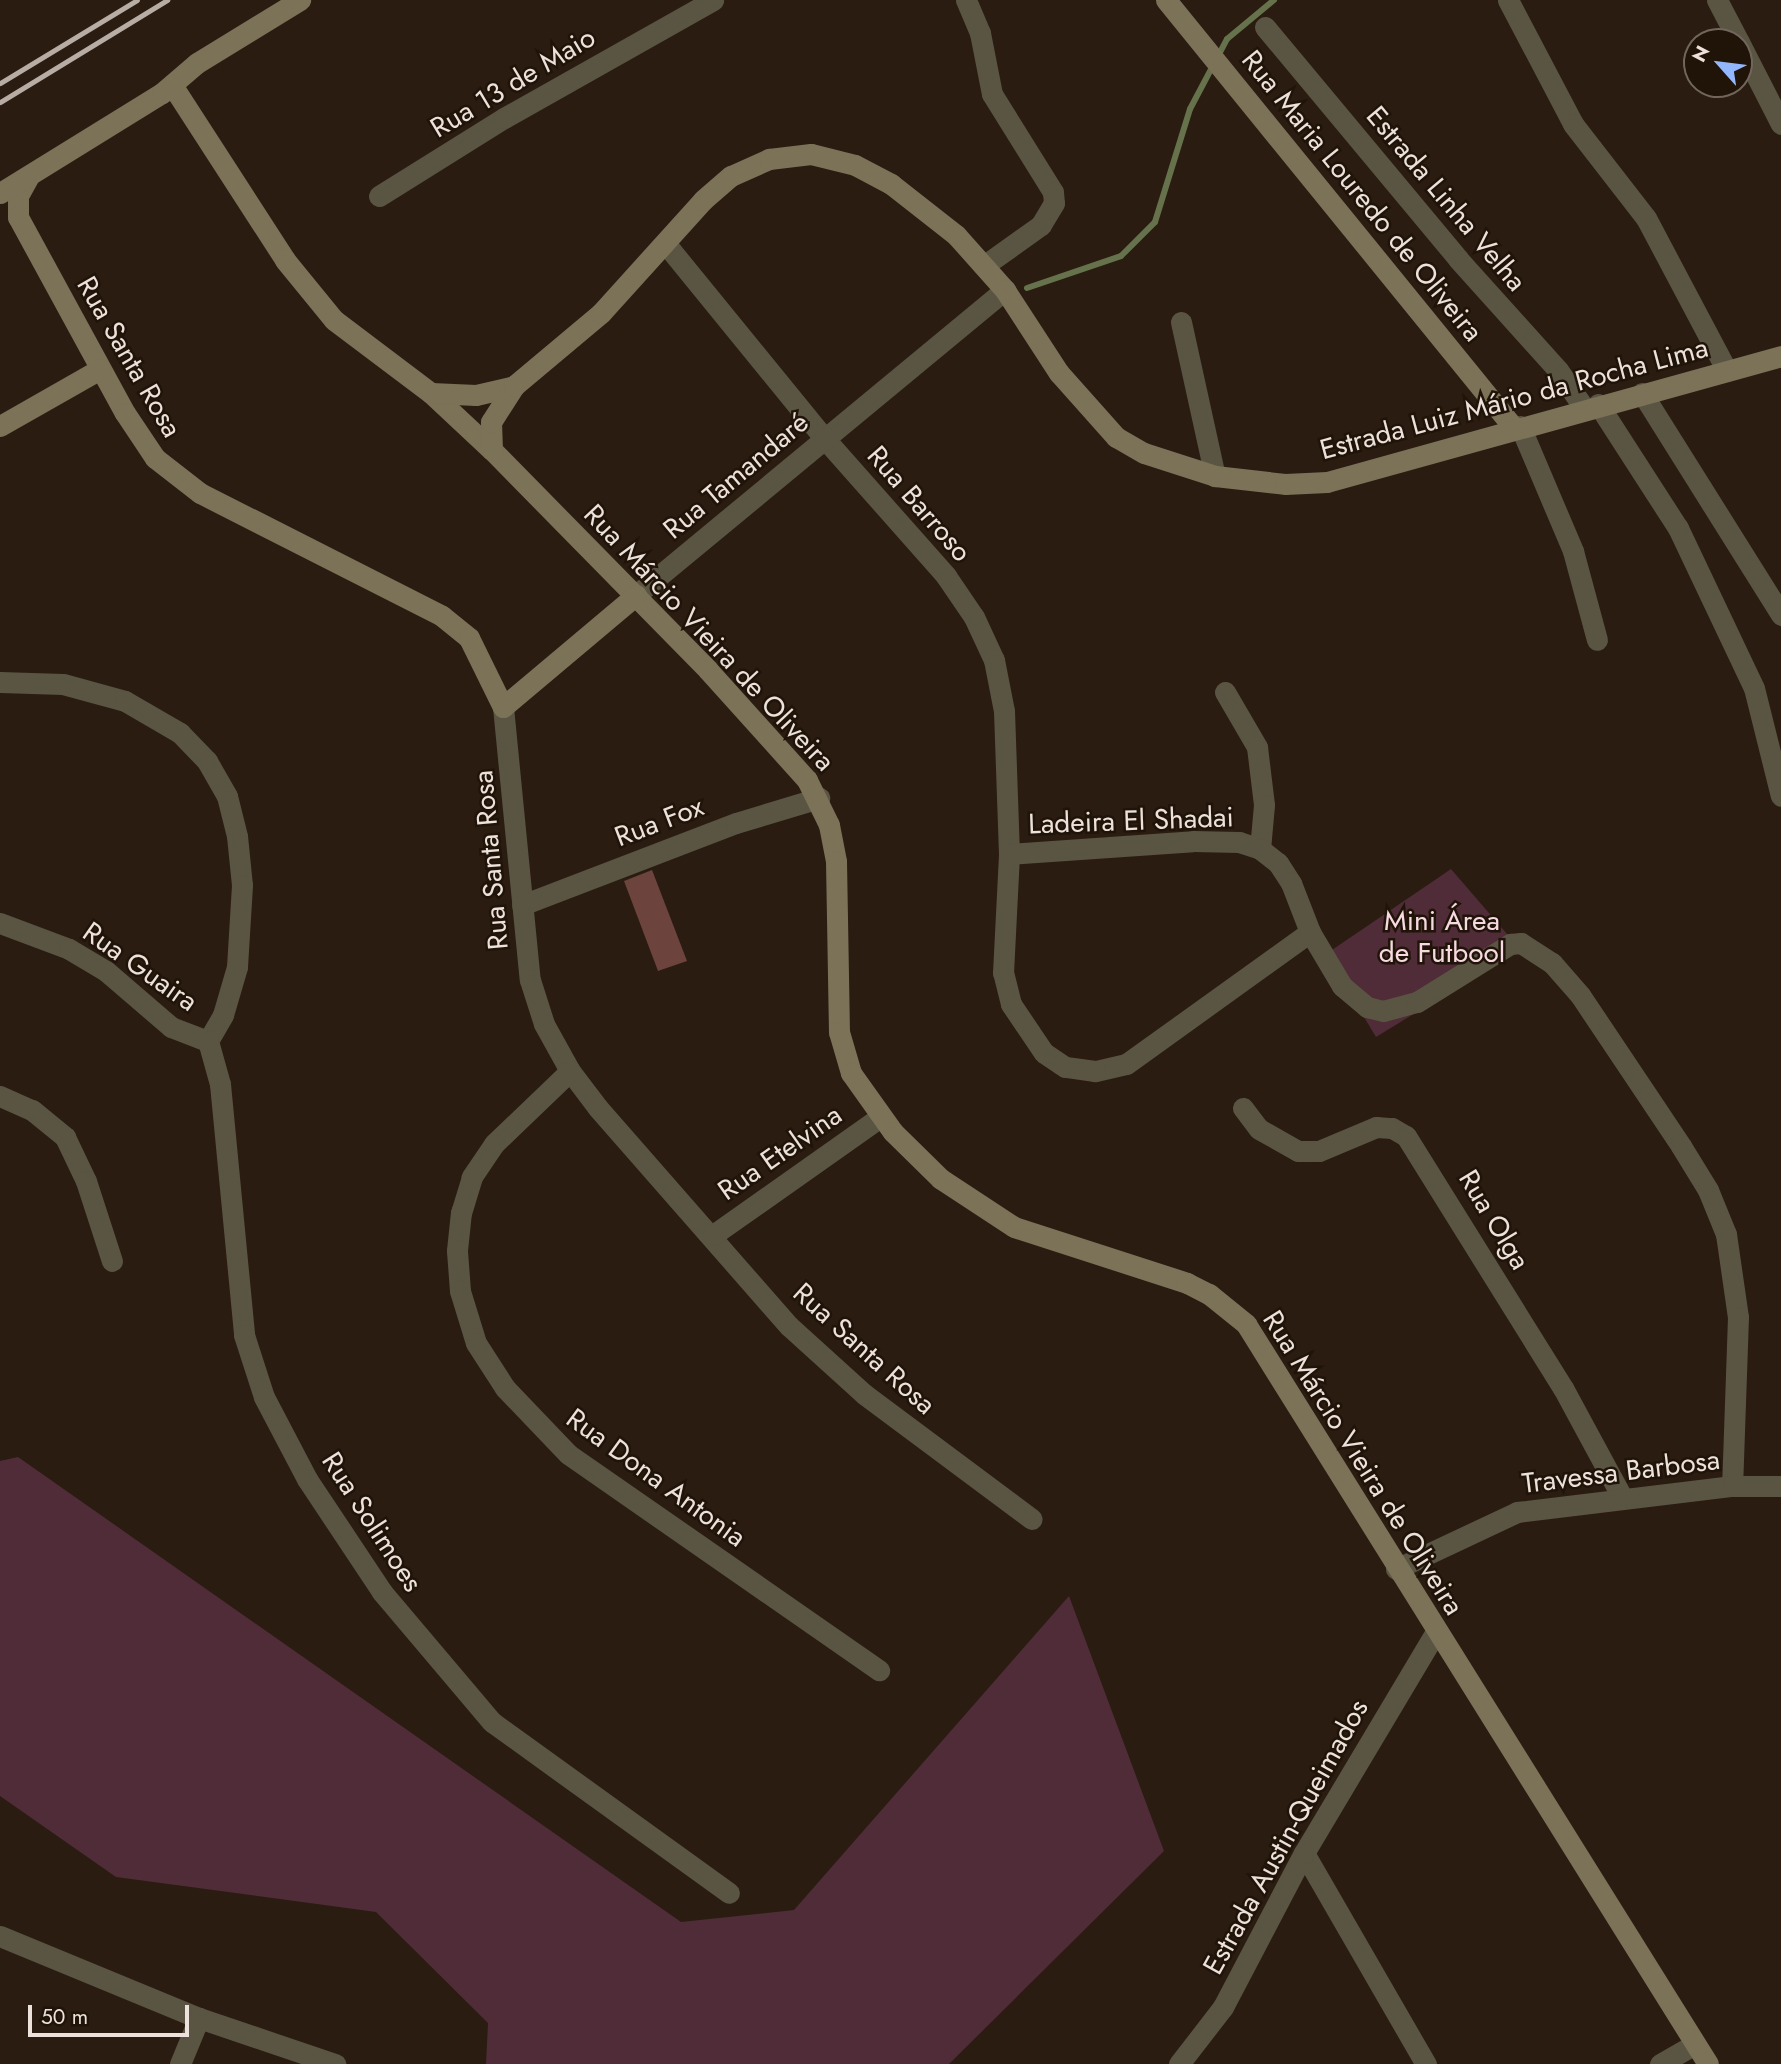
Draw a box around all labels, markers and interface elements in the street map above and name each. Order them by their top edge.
street label: Rua 13 de Maio [425,21,601,145]
north arrow [1683,28,1753,98]
text: N [1685,41,1716,67]
street label: Rua Maria Louredo de Oliveira [1234,44,1490,348]
street label: Estrada Linha Velha [1359,100,1533,298]
street label: Rua Santa Rosa [69,271,189,443]
street label: Estrada Luiz Mário da Rocha Lima [1316,331,1712,467]
street label: Rua Tamandaré [657,406,815,546]
street label: Rua Barroso [860,439,978,569]
street label: Rua Márcio Vieira de Oliveira [577,498,841,778]
street label: Rua Santa Rosa [466,769,516,951]
street label: Rua Fox [610,790,708,854]
street label: Ladeira El Shadai [1028,801,1234,841]
park label: Mini Área de Futbool [1379,904,1505,970]
street label: Rua Guaira [76,915,204,1019]
street label: Rua Etelvina [712,1098,848,1208]
street label: Rua Olga [1451,1164,1537,1276]
street label: Rua Santa Rosa [786,1276,942,1422]
street label: Rua Márcio Vieira de Oliveira [1255,1305,1471,1621]
street label: Rua Dona Antonia [560,1402,752,1554]
street label: Travessa Barbosa [1520,1443,1722,1501]
street label: Rua Solimoes [314,1446,430,1598]
street label: Estrada Austin-Queimados [1196,1694,1376,1980]
scale bar [32,1990,192,2034]
text: 50 m [41,2002,88,2032]

